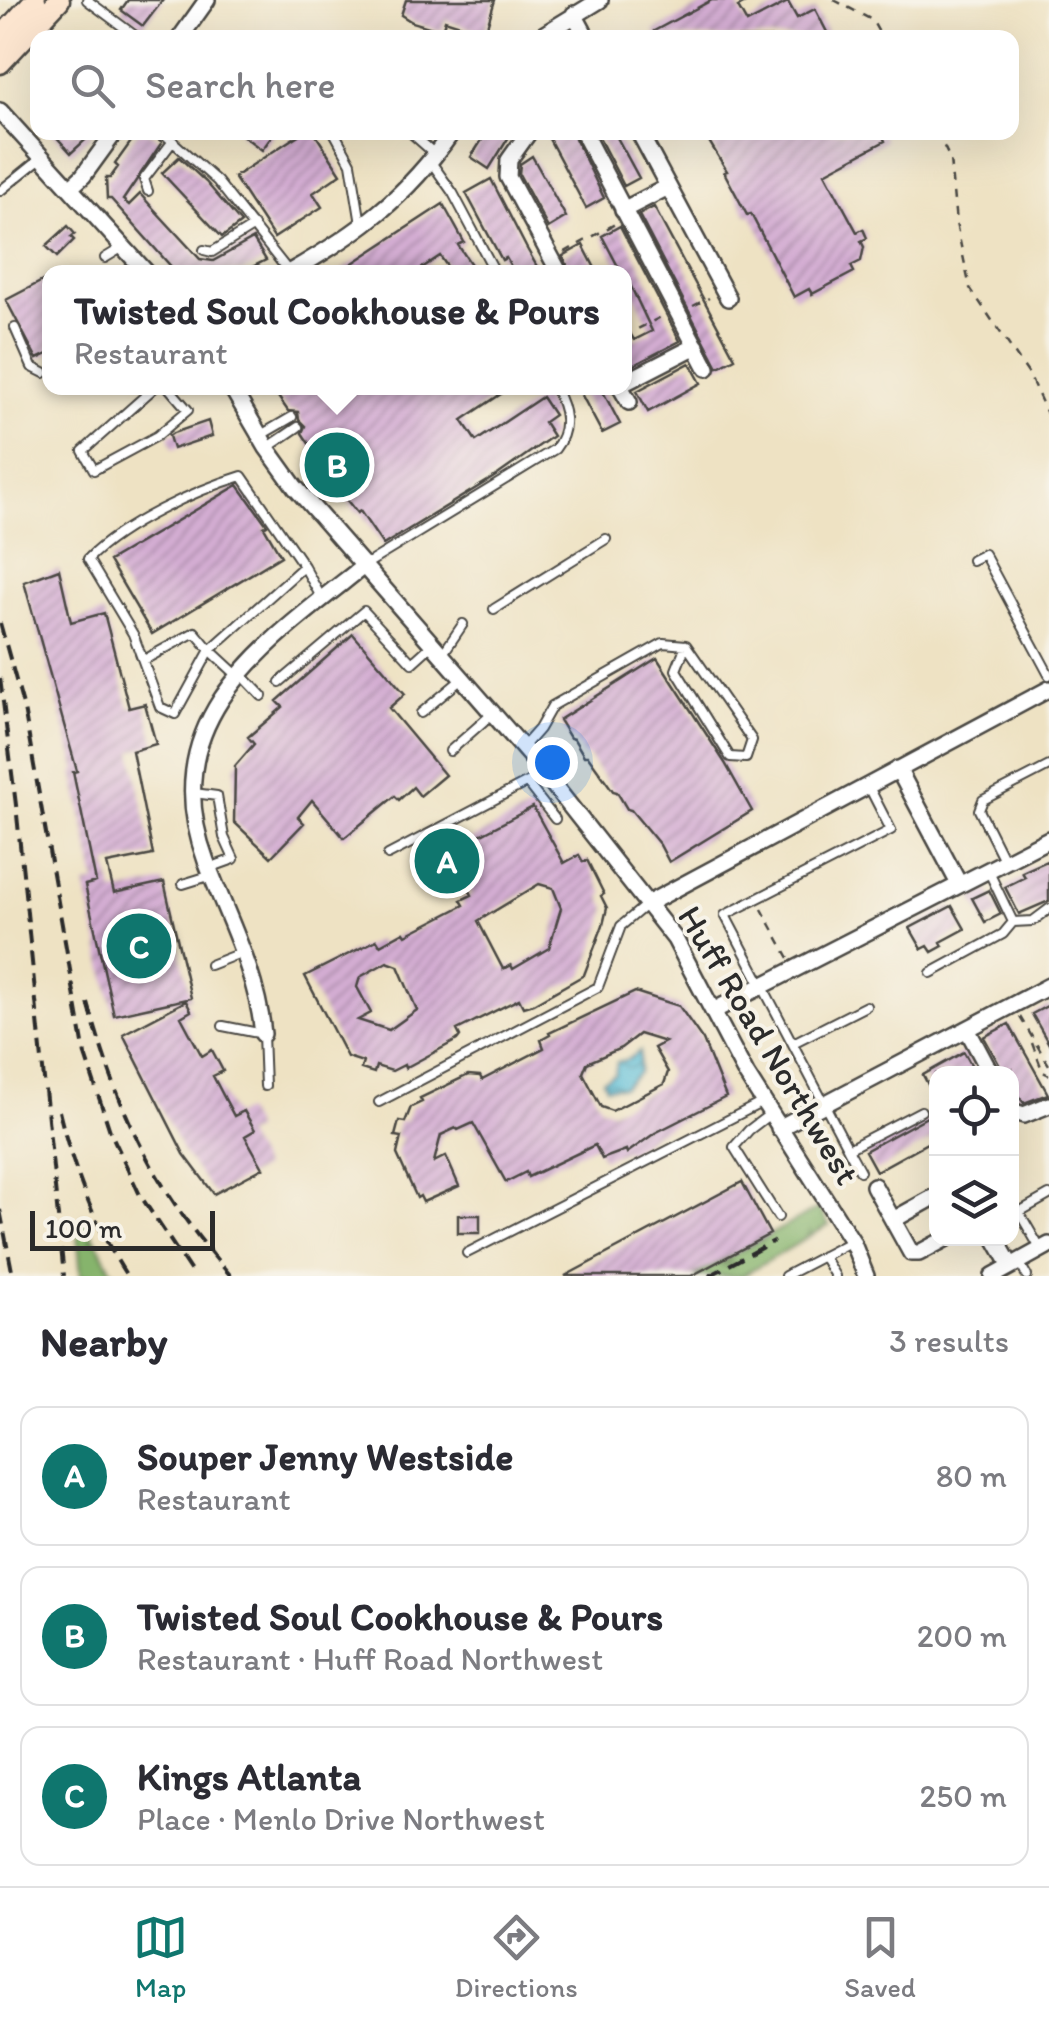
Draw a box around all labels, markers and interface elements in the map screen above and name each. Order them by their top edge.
search box [30,30,1019,140]
icon: search [65,58,120,113]
text: Search here [145,62,336,108]
popup [42,265,632,395]
text: Twisted Soul Cookhouse & Pours [74,288,600,334]
text: Restaurant [74,334,228,372]
pin: B [304,428,370,502]
your location [527,737,578,788]
pin: A [414,824,480,898]
street label: Huff Road Northwest [669,898,869,1192]
pin: C [106,908,172,984]
map controls [929,1066,1019,1246]
button: locate [929,1066,1019,1156]
button: layers [929,1156,1019,1246]
scale bar [30,1206,215,1250]
text: 100 m [45,1211,122,1245]
text: Nearby [40,1316,167,1367]
text: 3 results [889,1322,1009,1360]
text: Souper Jenny Westside [137,1434,513,1480]
text: A [64,1457,85,1495]
text: 80 m [936,1457,1007,1495]
text: Restaurant [137,1480,291,1518]
text: Twisted Soul Cookhouse & Pours [137,1594,663,1640]
text: B [64,1617,85,1655]
text: 200 m [917,1617,1007,1655]
text: Restaurant · Huff Road Northwest [137,1640,603,1678]
text: Kings Atlanta [137,1754,361,1800]
text: C [64,1777,85,1815]
text: 250 m [920,1777,1007,1815]
text: Place · Menlo Drive Northwest [137,1800,545,1838]
tab: Map [133,1910,188,2004]
tab: Directions [455,1910,578,2004]
tab: Saved [844,1910,916,2004]

